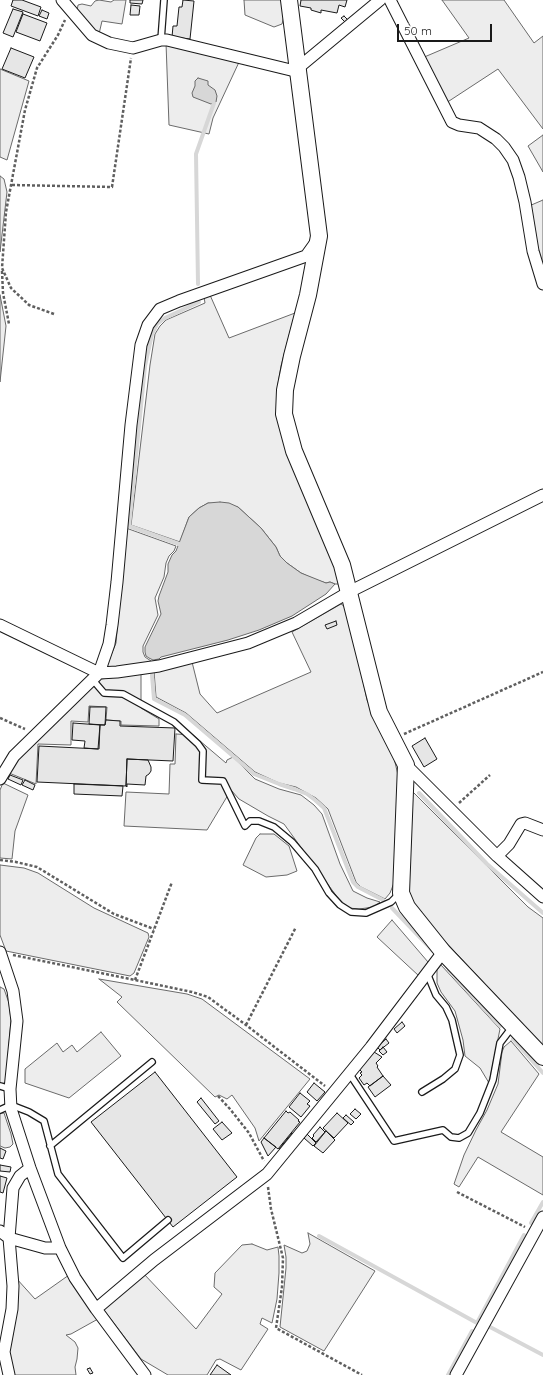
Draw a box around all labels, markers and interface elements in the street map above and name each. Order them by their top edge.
scale bar [399,16,494,42]
text: 50 m [404,23,432,38]

